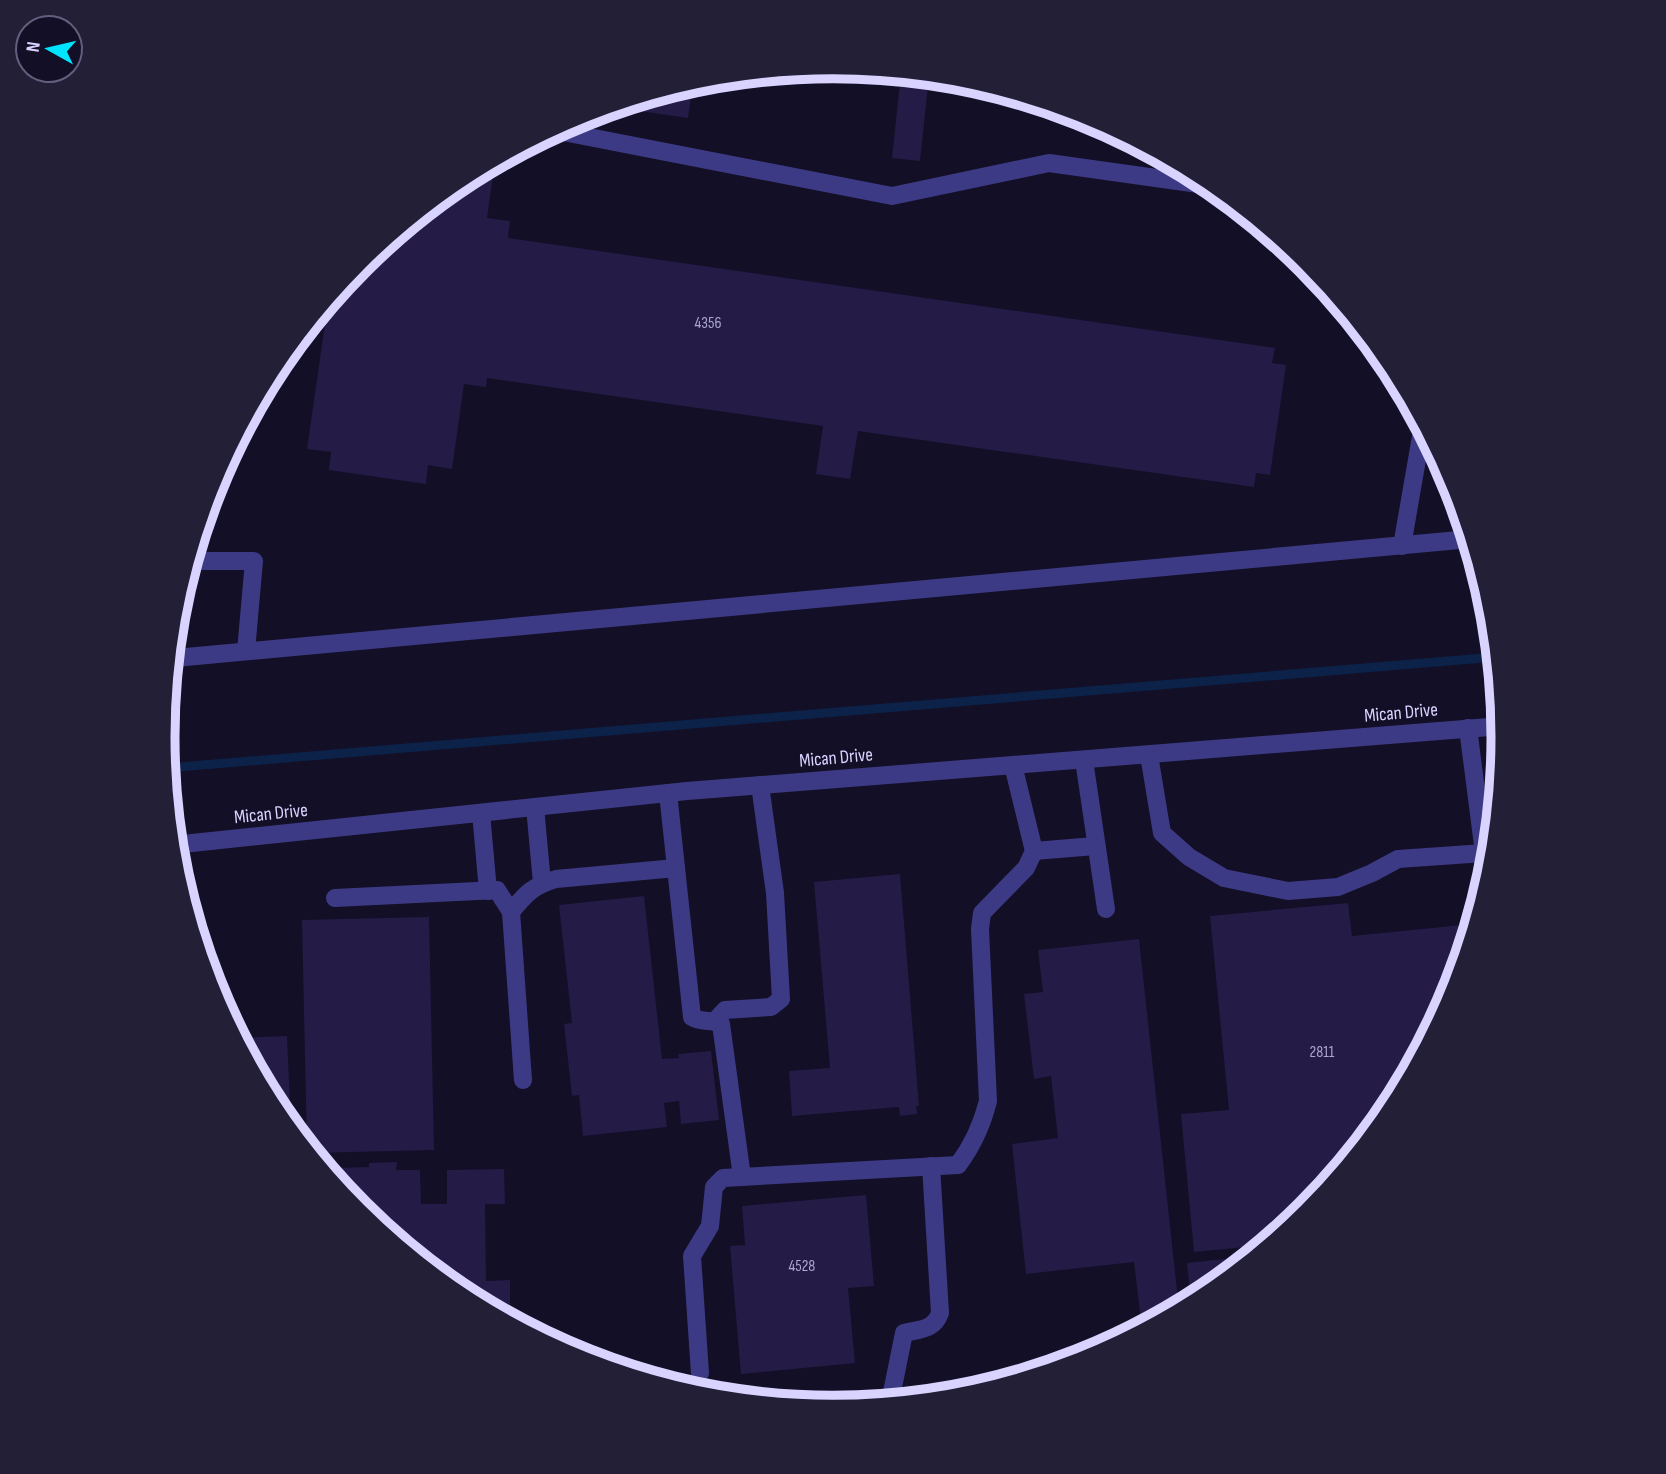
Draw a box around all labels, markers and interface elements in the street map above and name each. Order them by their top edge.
north arrow [14,14,84,84]
text: N [22,40,46,53]
house number: 4356 [695,314,721,333]
street label: Mican Drive [1363,698,1439,728]
street label: Mican Drive [798,743,874,773]
street label: Mican Drive [233,799,309,829]
house number: 2811 [1310,1043,1335,1062]
house number: 4528 [789,1257,815,1276]

